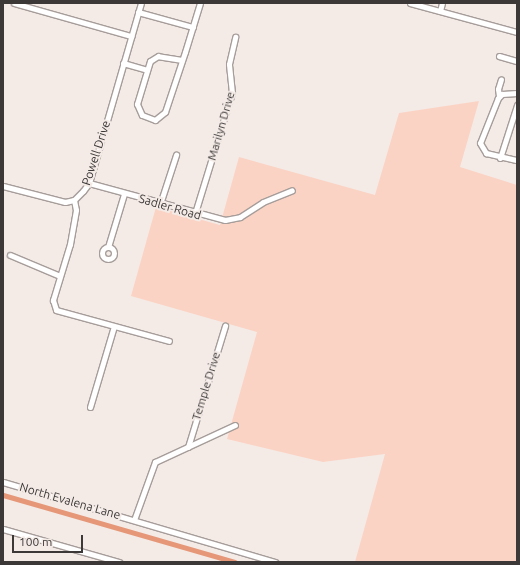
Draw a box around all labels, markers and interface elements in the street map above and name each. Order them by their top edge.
street label: Marilyn Drive [204,90,238,162]
street label: Powell Drive [79,119,113,187]
street label: Sadler Road [137,191,203,223]
street label: Temple Drive [189,350,223,422]
street label: North Evalena Lane [18,480,122,522]
scale bar [14,527,85,553]
text: 100 m [19,535,52,548]

